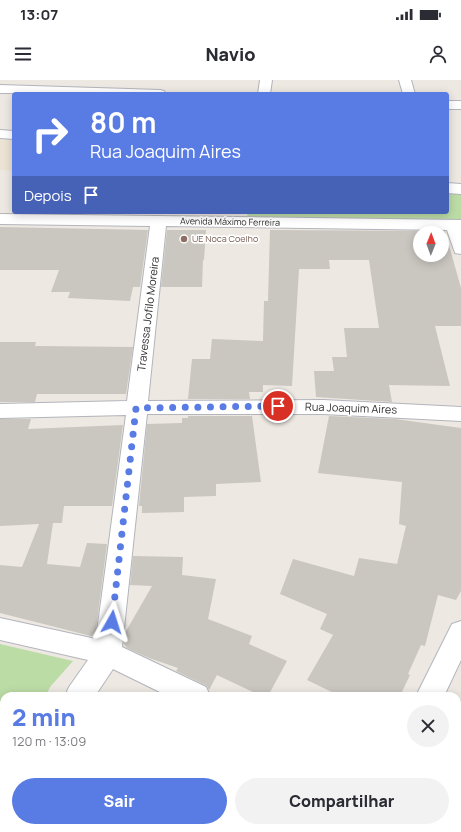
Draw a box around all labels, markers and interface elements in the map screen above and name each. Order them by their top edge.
text: 13:07 [20,4,58,25]
text: Navio [205,42,256,66]
icon: menu [12,43,34,65]
icon: person [427,43,449,65]
text: 80 m [90,103,156,141]
icon: right [24,108,76,160]
text: Rua Joaquim Aires [90,139,241,163]
icon: arrive [80,184,102,206]
text: Depois [24,185,72,206]
street label: Avenida Máximo Ferreira [180,214,280,229]
north arrow [413,226,449,262]
map controls [413,226,449,262]
place label: UE Noca Coelho [192,232,258,245]
marker: UE Noca Coelho [179,234,189,244]
street label: Travessa Jofilo Moreira [133,256,162,372]
pin [261,389,295,423]
icon: arrive [267,395,289,417]
street label: Rua Joaquim Aires [305,398,398,417]
position arrow [91,601,133,643]
text: 2 min [12,700,76,733]
button: close [407,705,449,747]
text: 120 m · 13:09 [12,732,86,750]
button: Sair [12,778,227,824]
button: Compartilhar [235,778,449,824]

